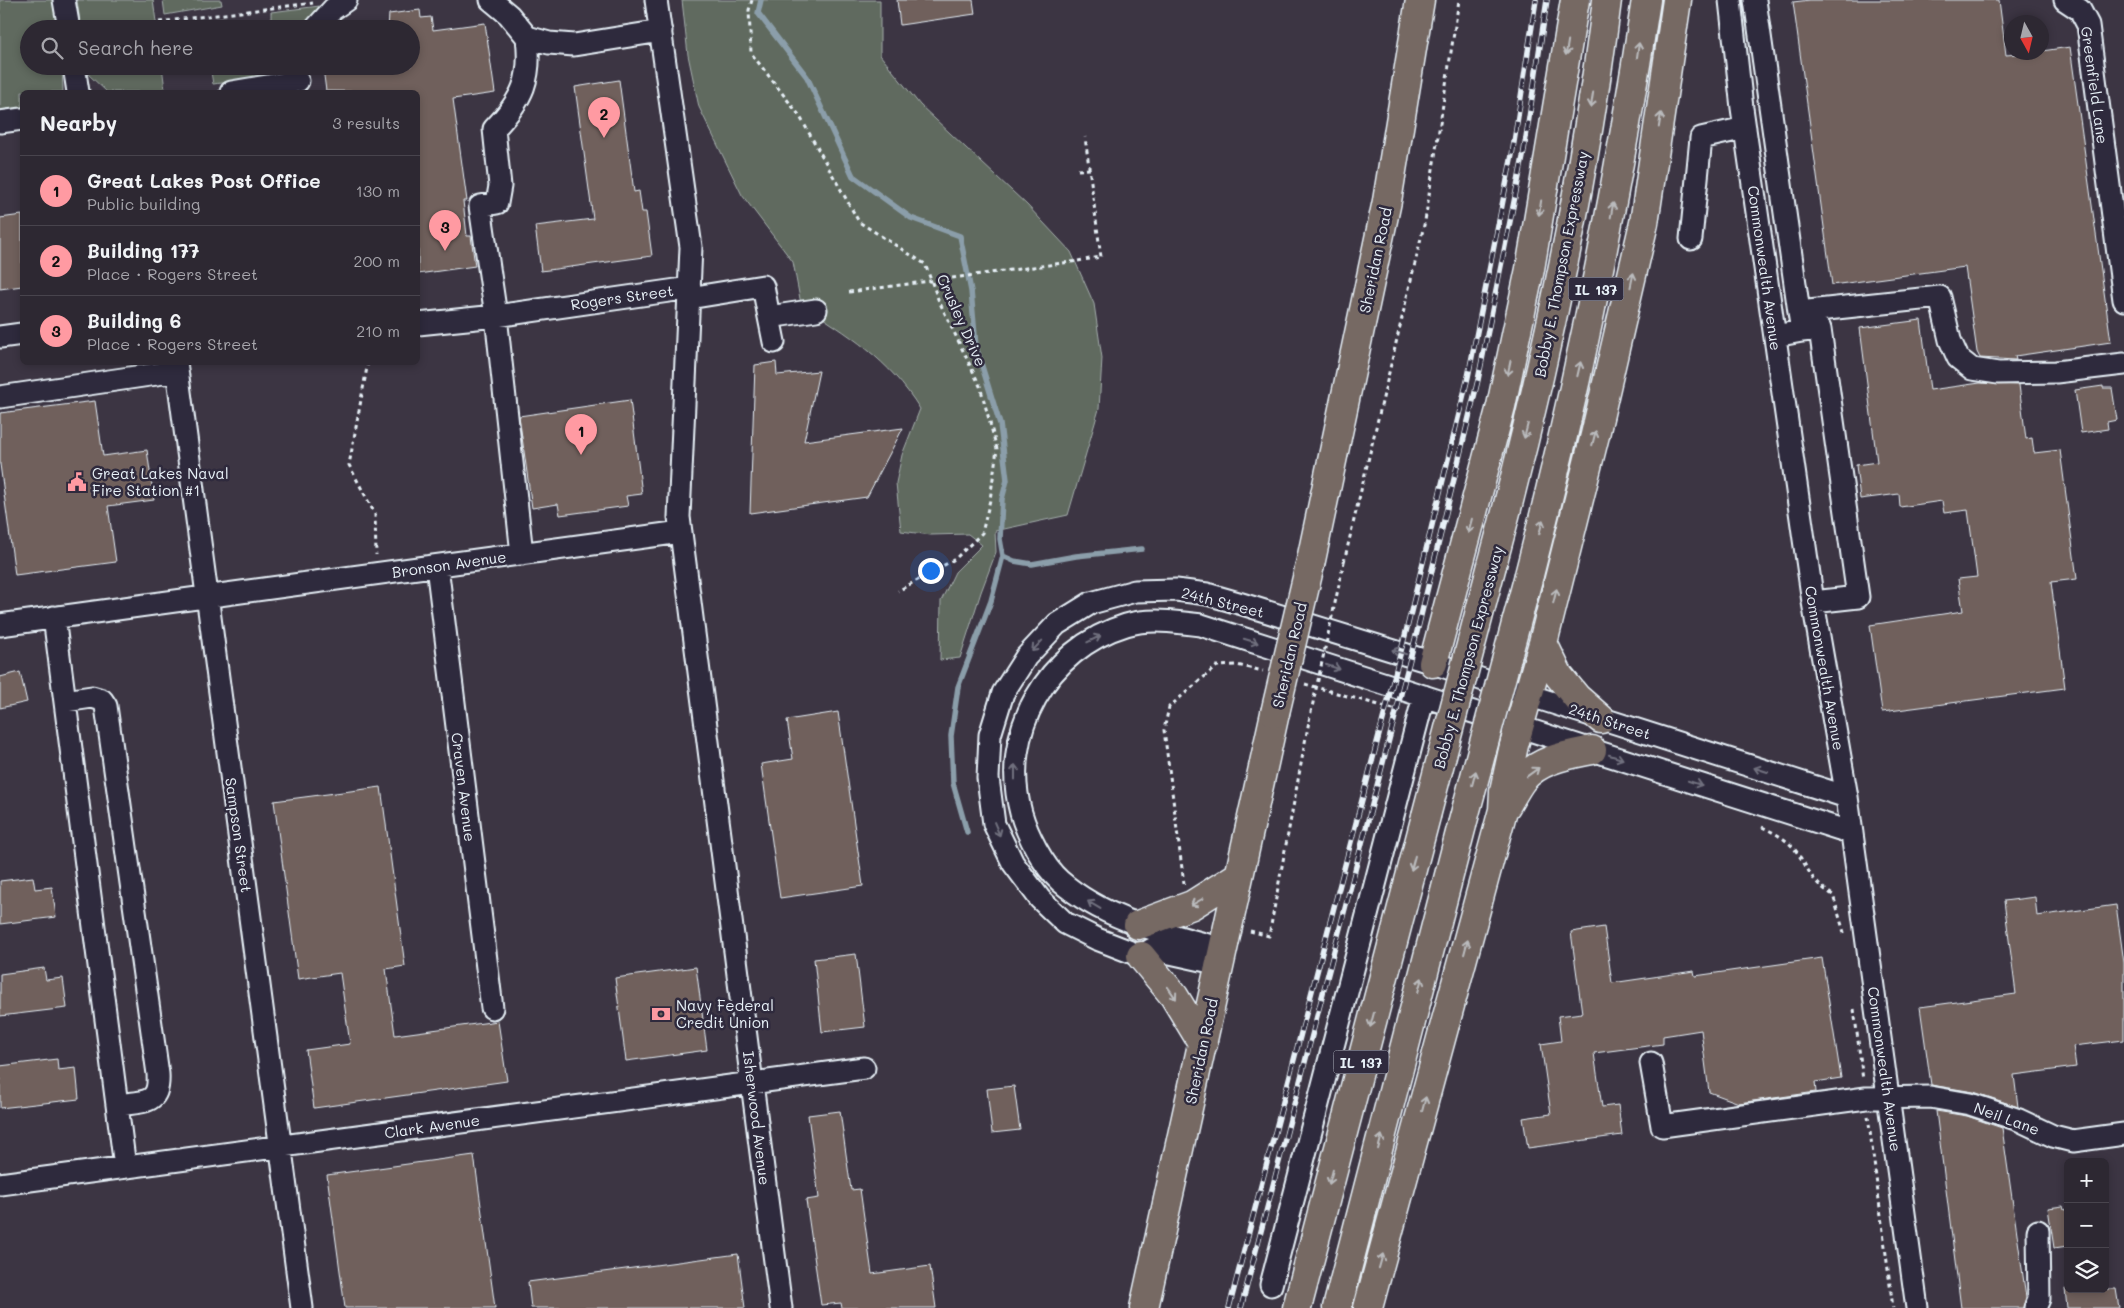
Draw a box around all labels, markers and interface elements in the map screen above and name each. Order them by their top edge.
north arrow [2004,15,2049,60]
search box [20,20,420,75]
street label: Greenfield Lane [2077,25,2113,145]
icon: search [38,34,66,62]
text: Search here [78,35,194,60]
one-way arrow [1561,40,1571,56]
one-way arrow [1634,42,1644,58]
one-way arrow [1586,92,1596,108]
pin: 2 [588,97,620,138]
text: Nearby [40,109,117,136]
text: 3 results [332,112,400,133]
one-way arrow [1655,112,1665,128]
street label: Bobby E. Thompson Expressway [1529,149,1593,379]
text: Great Lakes Post Office [87,168,321,193]
text: 1 [52,180,60,201]
text: 130 m [356,180,400,201]
street label: Commonwealth Avenue [1744,184,1786,352]
text: Public building [87,193,200,214]
one-way arrow [1535,200,1545,216]
one-way arrow [1607,203,1617,219]
street label: Sheridan Road [1354,205,1396,315]
pin: 3 [429,210,461,251]
text: Building 177 [87,238,199,263]
text: 2 [52,250,60,271]
text: 200 m [353,250,400,271]
text: Place · Rogers Street [87,263,258,284]
street label: Crusley Drive [933,271,991,369]
one-way arrow [1628,272,1637,288]
road number: IL 137 [1568,278,1624,300]
street label: Rogers Street [569,280,675,314]
text: Building 6 [87,308,181,333]
text: 3 [51,320,61,341]
text: 210 m [356,320,400,341]
text: Place · Rogers Street [87,333,258,354]
one-way arrow [1504,359,1514,375]
one-way arrow [1575,362,1584,378]
pin: 1 [565,414,597,455]
one-way arrow [1521,422,1530,438]
one-way arrow [1590,430,1599,446]
place label: Great Lakes Naval Fire Station #1 [92,463,229,500]
public building icon: Great Lakes Naval Fire Station #1 [66,471,88,493]
one-way arrow [1465,517,1474,533]
one-way arrow [1537,520,1546,536]
street label: Bobby E. Thompson Expressway [1429,543,1507,771]
street label: Bronson Avenue [391,546,507,582]
your location [918,558,944,584]
street label: 24th Street [1179,582,1267,622]
street label: Commonwealth Avenue [1801,584,1849,752]
one-way arrow [1551,588,1560,604]
street label: Sheridan Road [1267,600,1311,710]
one-way arrow [1086,634,1101,643]
one-way arrow [1242,636,1258,646]
one-way arrow [1031,639,1043,652]
one-way arrow [1391,647,1407,657]
one-way arrow [1325,663,1340,672]
street label: 24th Street [1567,698,1653,744]
street label: Craven Avenue [447,731,481,843]
one-way arrow [1607,753,1623,763]
one-way arrow [1010,764,1020,780]
one-way arrow [1754,764,1770,774]
one-way arrow [1526,766,1539,777]
one-way arrow [1470,771,1480,787]
street label: Sampson Street [221,776,257,894]
one-way arrow [1687,779,1702,788]
one-way arrow [992,821,1002,836]
one-way arrow [1408,854,1418,870]
one-way arrow [1190,897,1204,907]
one-way arrow [1088,899,1102,909]
one-way arrow [1462,940,1472,956]
one-way arrow [1416,977,1426,993]
street label: Commonwealth Avenue [1864,985,1906,1153]
one-way arrow [1167,986,1177,1000]
place label: Navy Federal Credit Union [676,995,774,1032]
street label: Sheridan Road [1180,996,1222,1106]
bank icon: Navy Federal Credit Union [650,1003,672,1025]
one-way arrow [1367,1012,1377,1028]
street label: Isherwood Avenue [739,1050,775,1186]
road number: IL 137 [1334,1050,1388,1074]
one-way arrow [1420,1097,1429,1113]
street label: Neil Lane [1971,1097,2043,1139]
street label: Clark Avenue [383,1109,481,1143]
one-way arrow [1375,1135,1385,1151]
map controls [2064,1158,2109,1293]
button: + [2064,1158,2109,1203]
one-way arrow [1326,1169,1335,1185]
button: − [2064,1203,2109,1248]
button: layers [2064,1248,2109,1293]
one-way arrow [1377,1253,1386,1269]

